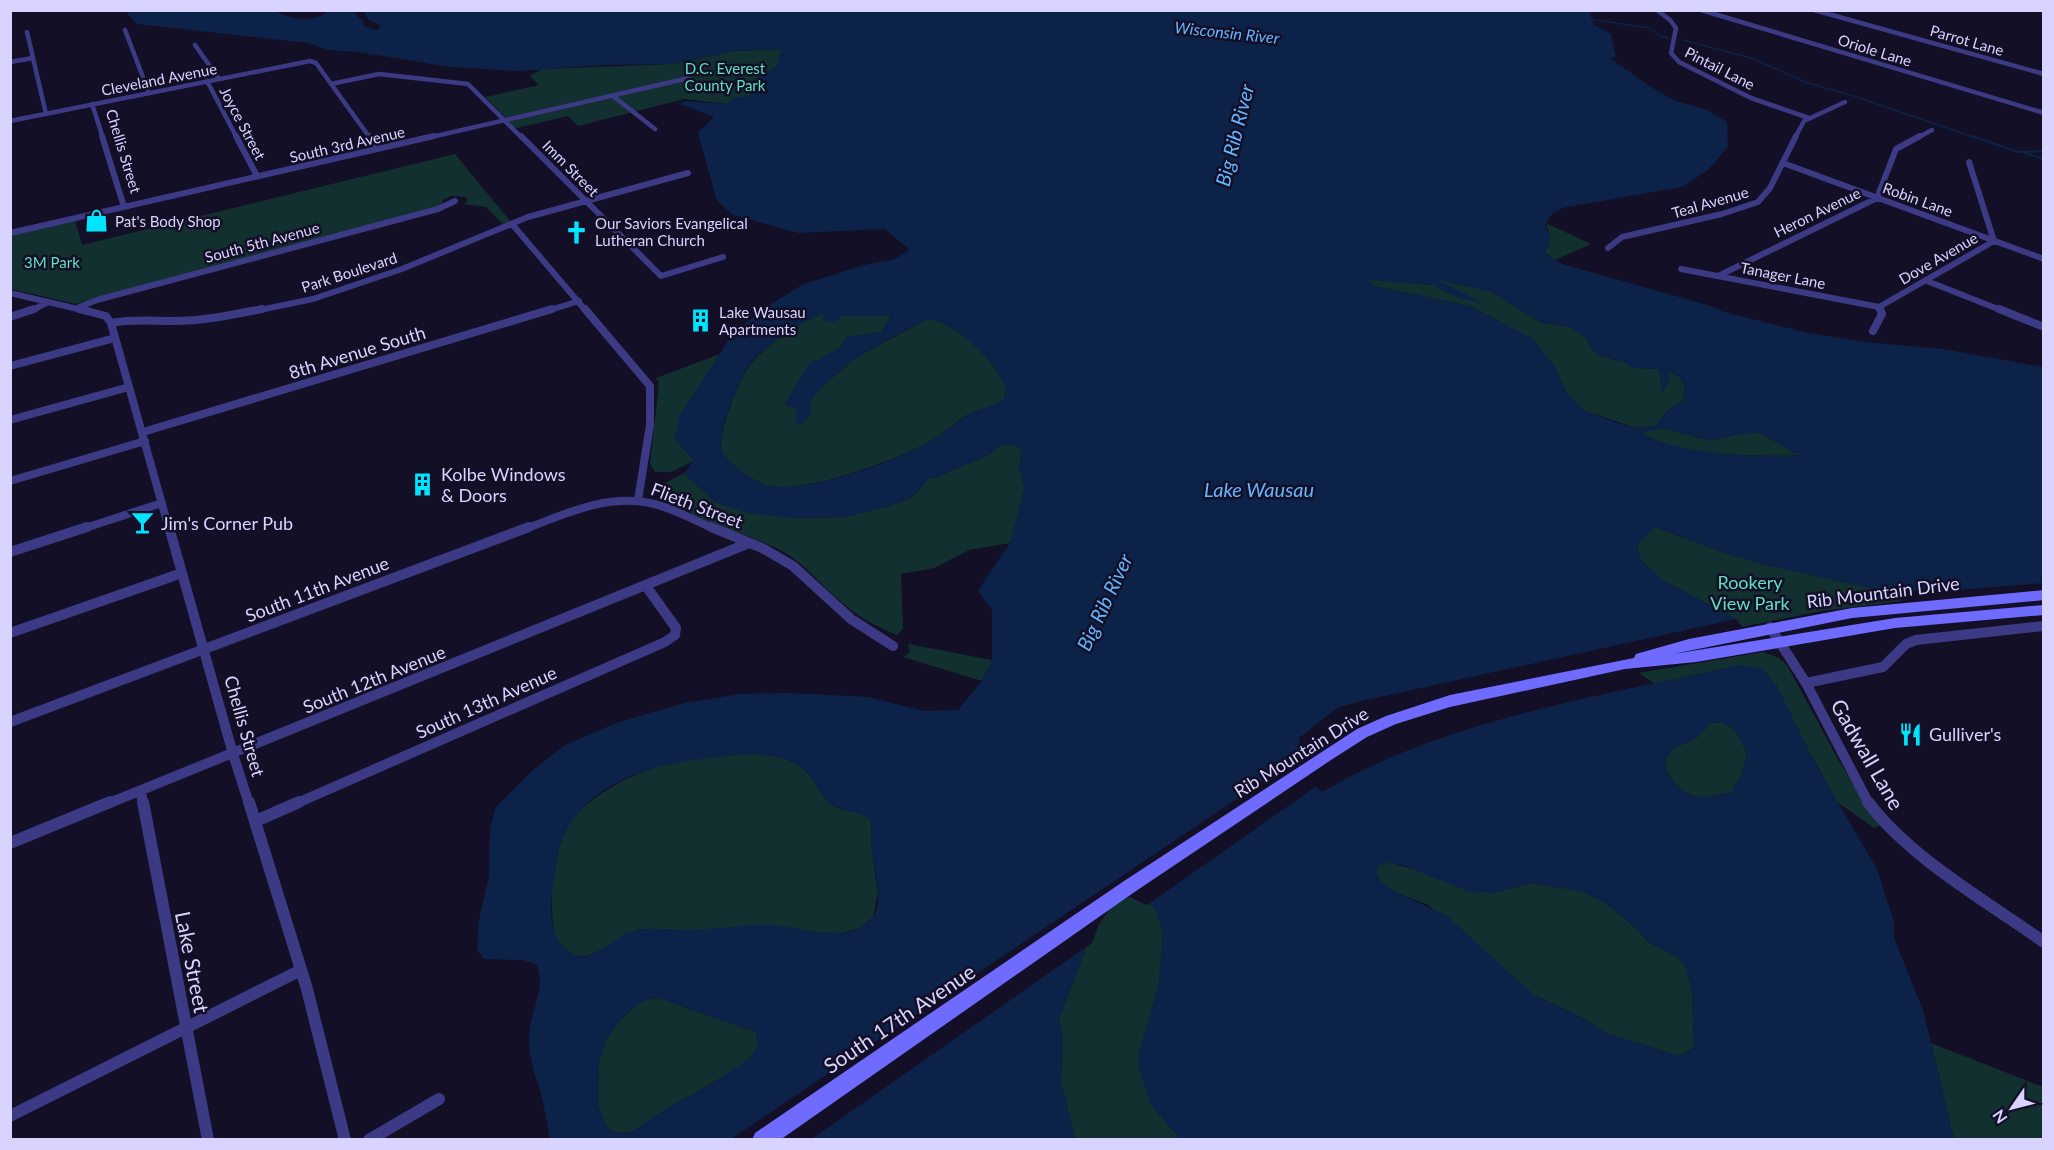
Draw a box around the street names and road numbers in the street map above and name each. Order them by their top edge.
street label: Parrot Lane [1928,21,2006,59]
street label: Oriole Lane [1836,30,1914,70]
street label: Pintail Lane [1682,43,1758,93]
street label: Cleveland Avenue [100,59,218,99]
street label: Joyce Street [216,83,270,163]
street label: Chellis Street [103,107,145,196]
street label: South 3rd Avenue [288,122,406,166]
street label: Imm Street [539,136,603,200]
street label: Robin Lane [1881,178,1955,220]
street label: Teal Avenue [1670,182,1750,222]
street label: Heron Avenue [1771,183,1863,241]
street label: South 5th Avenue [203,218,321,266]
street label: Dove Avenue [1895,228,1981,288]
street label: Park Boulevard [299,248,399,296]
street label: Tanager Lane [1739,258,1827,292]
street label: 8th Avenue South [286,321,428,383]
street label: Flieth Street [648,477,747,533]
street label: South 11th Avenue [242,551,392,627]
street label: Rib Mountain Drive [1805,572,1961,612]
street label: South 12th Avenue [299,640,449,718]
street label: South 13th Avenue [412,661,560,743]
street label: Chellis Street [220,673,270,780]
street label: Gadwall Lane [1826,694,1910,814]
street label: Rib Mountain Drive [1230,702,1372,802]
street label: Lake Street [171,909,215,1015]
street label: South 17th Avenue [818,958,980,1078]

